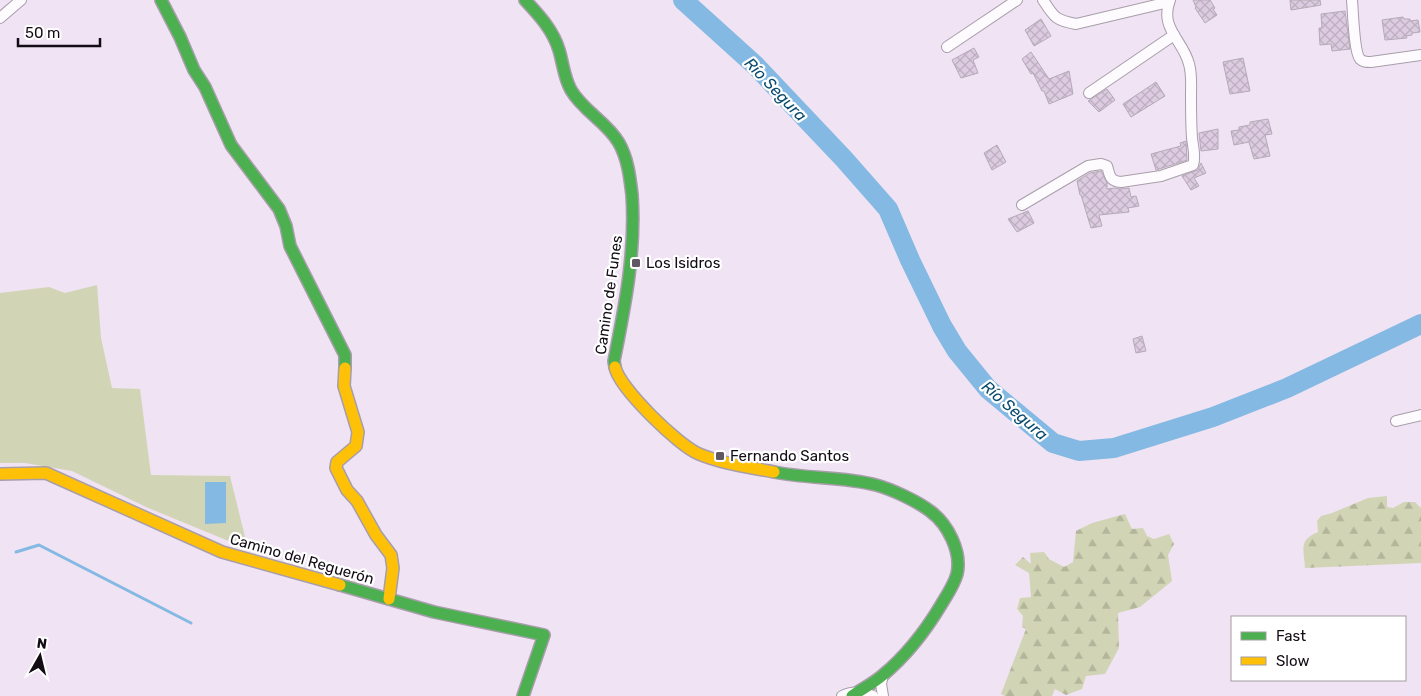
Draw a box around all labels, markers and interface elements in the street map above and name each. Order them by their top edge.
scale bar [18,15,100,47]
text: 50 m [25,24,60,42]
water label: Río Segura [741,54,811,125]
street label: Camino de Funes [592,234,626,356]
place label: Los Isidros [646,254,721,272]
marker: Los Isidros [630,257,642,269]
water label: Río Segura [978,377,1051,444]
place label: Fernando Santos [730,447,849,465]
marker: Fernando Santos [714,450,726,462]
street label: Camino del Reguerón [228,530,376,588]
legend [1231,616,1406,681]
text: Fast [1276,627,1306,645]
north arrow [15,631,65,681]
text: N [36,635,48,653]
text: Slow [1276,652,1309,670]

